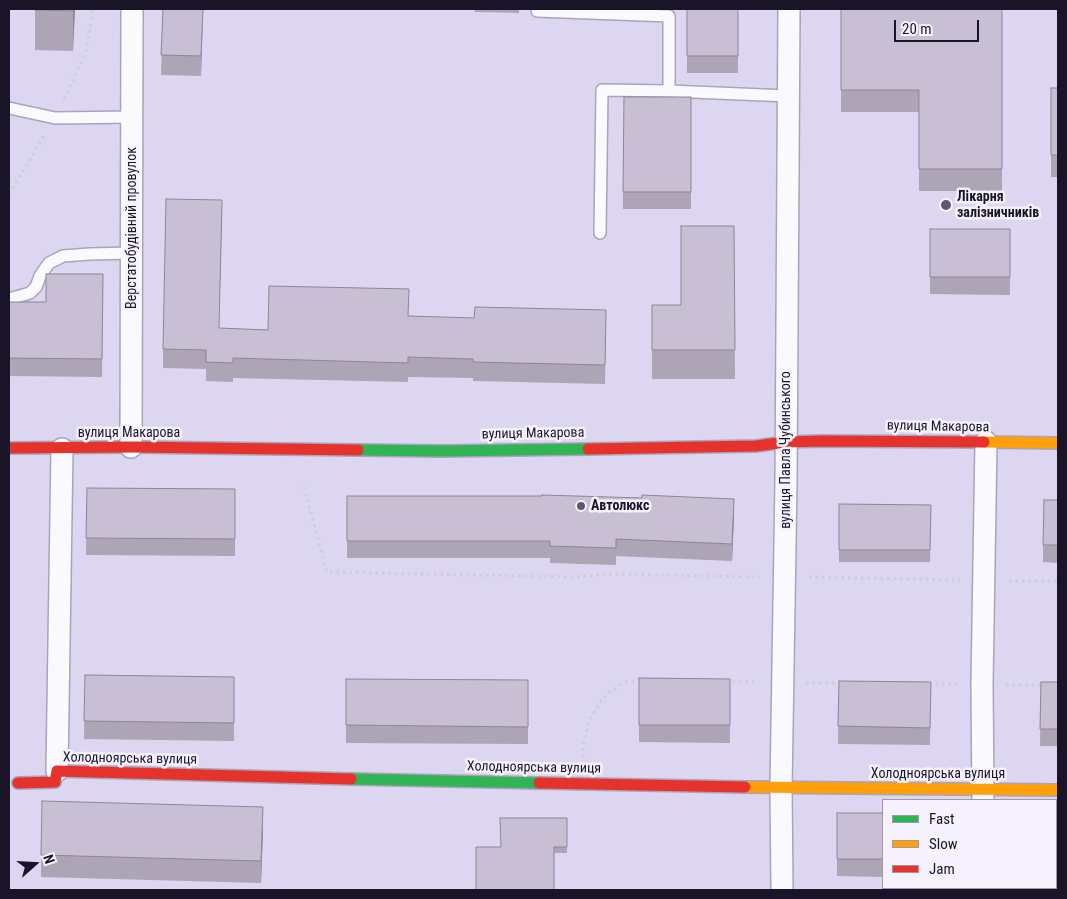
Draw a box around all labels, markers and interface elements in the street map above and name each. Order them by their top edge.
scale bar [897,10,982,42]
text: 20 m [902,20,932,38]
street label: Верстатобудівний провулок [124,147,140,309]
place label: Лікарня залізничників [957,189,1039,222]
marker: Лікарня залізничників [939,198,953,212]
street label: вулиця Павла Чубинського [778,371,794,529]
street label: вулиця Макарова [887,418,989,436]
street label: вулиця Макарова [78,425,180,441]
street label: вулиця Макарова [482,425,584,443]
place label: Автолюкс [591,498,649,514]
marker: Автолюкс [575,500,587,512]
street label: Холодноярська вулиця [63,749,197,769]
street label: Холодноярська вулиця [467,758,601,778]
street label: Холодноярська вулиця [871,766,1005,782]
legend [882,799,1057,889]
text: Fast [929,810,954,828]
text: Slow [929,835,958,853]
north arrow [10,839,60,889]
text: N [40,852,58,866]
text: Jam [929,860,955,878]

